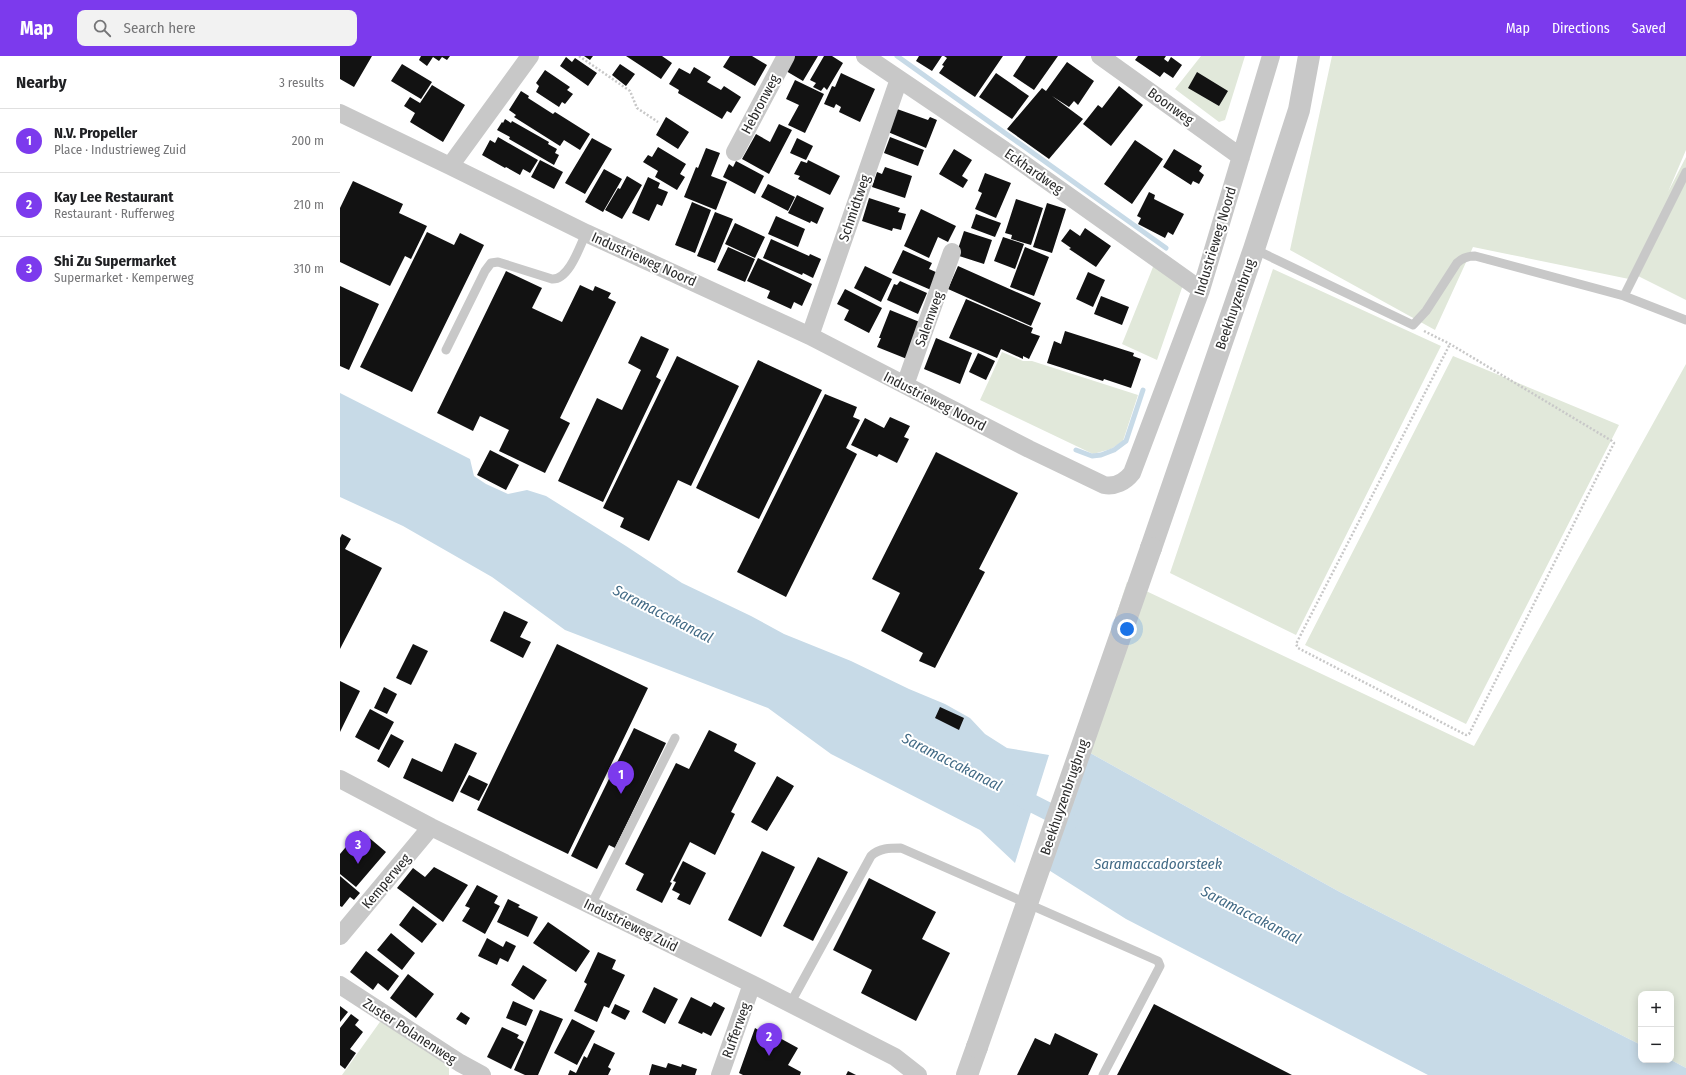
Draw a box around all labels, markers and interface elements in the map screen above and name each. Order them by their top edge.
search box [77,10,357,46]
text: Map [20,17,53,40]
icon: search [91,17,113,39]
text: Search here [123,19,196,37]
text: Map [1506,20,1530,37]
text: Directions [1552,20,1610,37]
text: Saved [1632,20,1666,37]
street label: Hebronweg [738,71,783,137]
text: Nearby [16,72,67,93]
text: 3 results [279,75,324,90]
street label: Boonweg [1144,84,1197,129]
text: N.V. Propeller [54,124,137,142]
text: 1 [26,133,32,148]
text: 200 m [292,133,324,148]
text: Place · Industrieweg Zuid [54,142,186,157]
street label: Eckhardweg [1001,145,1067,198]
street label: Schmidtweg [835,172,874,244]
street label: Industrieweg Noord [1191,185,1240,298]
text: Kay Lee Restaurant [54,188,173,206]
text: 2 [26,197,32,212]
text: 210 m [294,197,324,212]
text: Restaurant · Rufferweg [54,206,174,221]
street label: Industrieweg Noord [589,229,699,290]
text: Shi Zu Supermarket [54,252,176,270]
street label: Beekhuyzenbrug [1212,256,1259,352]
text: 3 [26,261,32,276]
text: 310 m [294,261,324,276]
text: Supermarket · Kemperweg [54,270,194,285]
street label: Salemweg [912,289,947,349]
street label: Industrieweg Noord [881,368,989,435]
water label: Saramaccakanaal [609,581,716,647]
your location [1117,619,1137,639]
water label: Saramaccakanaal [898,729,1005,795]
street label: Beekhuyzenbrugbrug [1037,737,1092,857]
pin: 1 [608,761,634,794]
pin: 3 [345,831,371,864]
street label: Kemperweg [358,850,415,912]
water label: Saramaccadoorsteek [1093,855,1223,873]
water label: Saramaccakanaal [1197,882,1304,948]
street label: Industrieweg Zuid [581,895,681,956]
map controls [1638,991,1674,1063]
button: + [1638,991,1674,1027]
street label: Zuster Polanenweg [360,995,460,1068]
street label: Rufferweg [719,1000,754,1060]
pin: 2 [756,1023,782,1056]
button: − [1638,1027,1674,1063]

